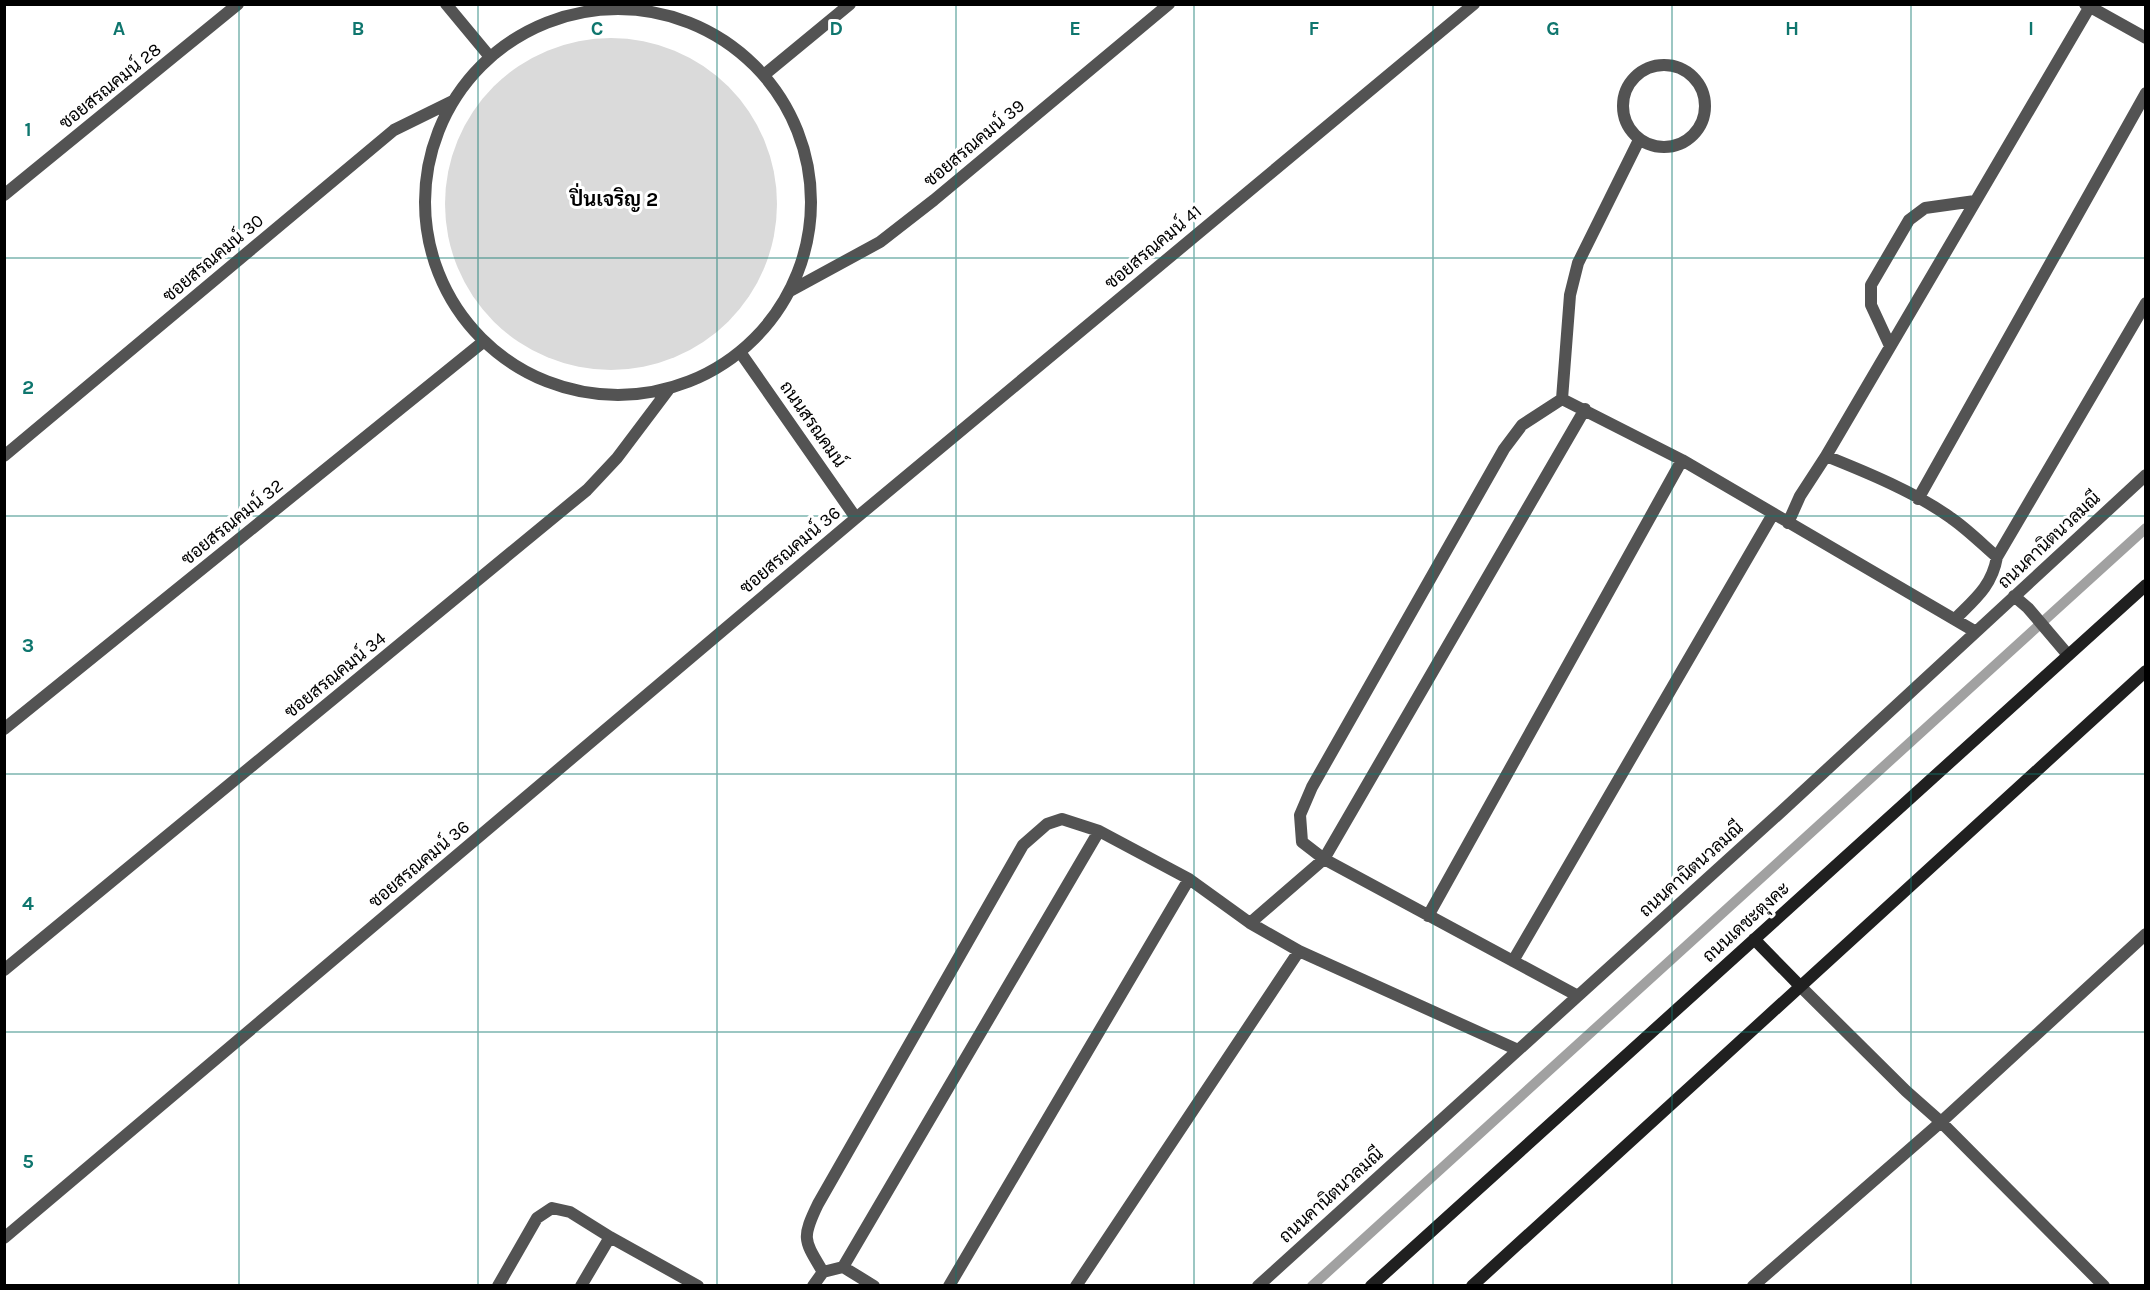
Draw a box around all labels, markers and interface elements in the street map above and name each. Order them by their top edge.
text: A [113,17,126,40]
text: B [352,17,364,40]
text: C [591,17,603,40]
text: D [829,17,843,40]
text: E [1069,17,1081,40]
text: F [1309,17,1320,40]
text: G [1546,17,1560,40]
text: H [1785,17,1799,40]
text: I [2028,17,2034,40]
street label: ซอยสรณคมน์ 28 [53,37,166,134]
street label: ซอยสรณคมน์ 39 [918,93,1029,192]
text: 1 [24,118,32,141]
district label: ปิ่นเจริญ 2 [568,183,658,212]
street label: ซอยสรณคมน์ 41 [1099,199,1206,294]
street label: ซอยสรณคมน์ 30 [157,208,268,307]
street label: ถนนสรณคมน์ [775,375,853,472]
text: 2 [22,376,34,399]
street label: ซอยสรณคมน์ 32 [175,473,287,570]
street label: ถนนคานิตนวลมณี [1992,485,2105,593]
street label: ซอยสรณคมน์ 36 [734,500,845,598]
street label: ซอยสรณคมน์ 34 [278,626,390,723]
text: 3 [22,634,34,657]
street label: ซอยสรณคมน์ 36 [363,814,474,912]
street label: ถนนคานิตนวลมณี [1633,815,1748,922]
street label: ถนนเดชะตุงคะ [1698,877,1795,968]
text: 4 [22,892,34,915]
street label: ถนนคานิตนวลมณี [1273,1141,1388,1248]
text: 5 [22,1150,34,1173]

